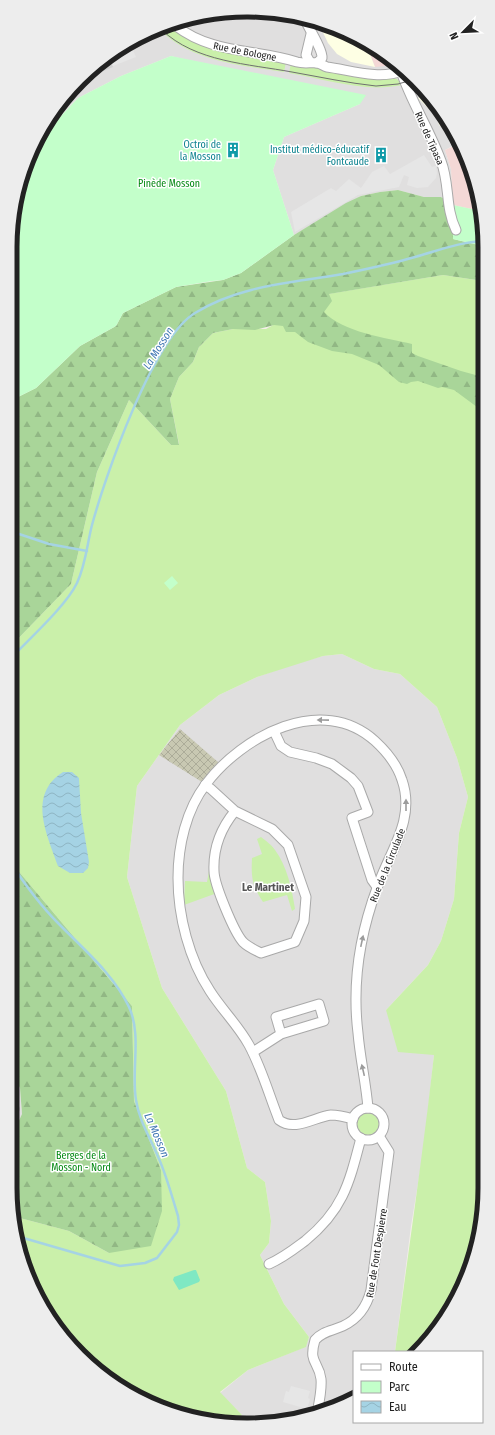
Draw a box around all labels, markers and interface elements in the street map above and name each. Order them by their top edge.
north arrow [443,12,483,52]
text: N [447,30,462,42]
street label: Rue de Bologne [212,40,277,64]
street label: Rue de Tipasa [412,110,446,167]
place label: Octroi de la Mosson [180,139,221,163]
building icon: Octroi de la Mosson [224,141,242,159]
place label: Institut médico-éducatif Fontcaude [270,144,370,168]
building icon: Institut médico-éducatif Fontcaude [372,146,390,164]
park label: Pinède Mosson [138,178,200,190]
water label: La Mosson [140,325,177,372]
one-way arrow [316,717,329,723]
one-way arrow [403,798,409,811]
street label: Rue de la Circulade [368,827,408,904]
district label: Le Martinet [242,881,294,894]
one-way arrow [360,935,366,947]
one-way arrow [360,1064,366,1076]
water label: La Mosson [141,1111,172,1160]
park label: Berges de la Mosson - Nord [51,1150,111,1174]
street label: Rue de Font Despierre [364,1208,390,1299]
legend [353,1351,483,1423]
text: Route [389,1360,418,1374]
text: Parc [389,1380,410,1394]
text: Eau [389,1400,407,1414]

